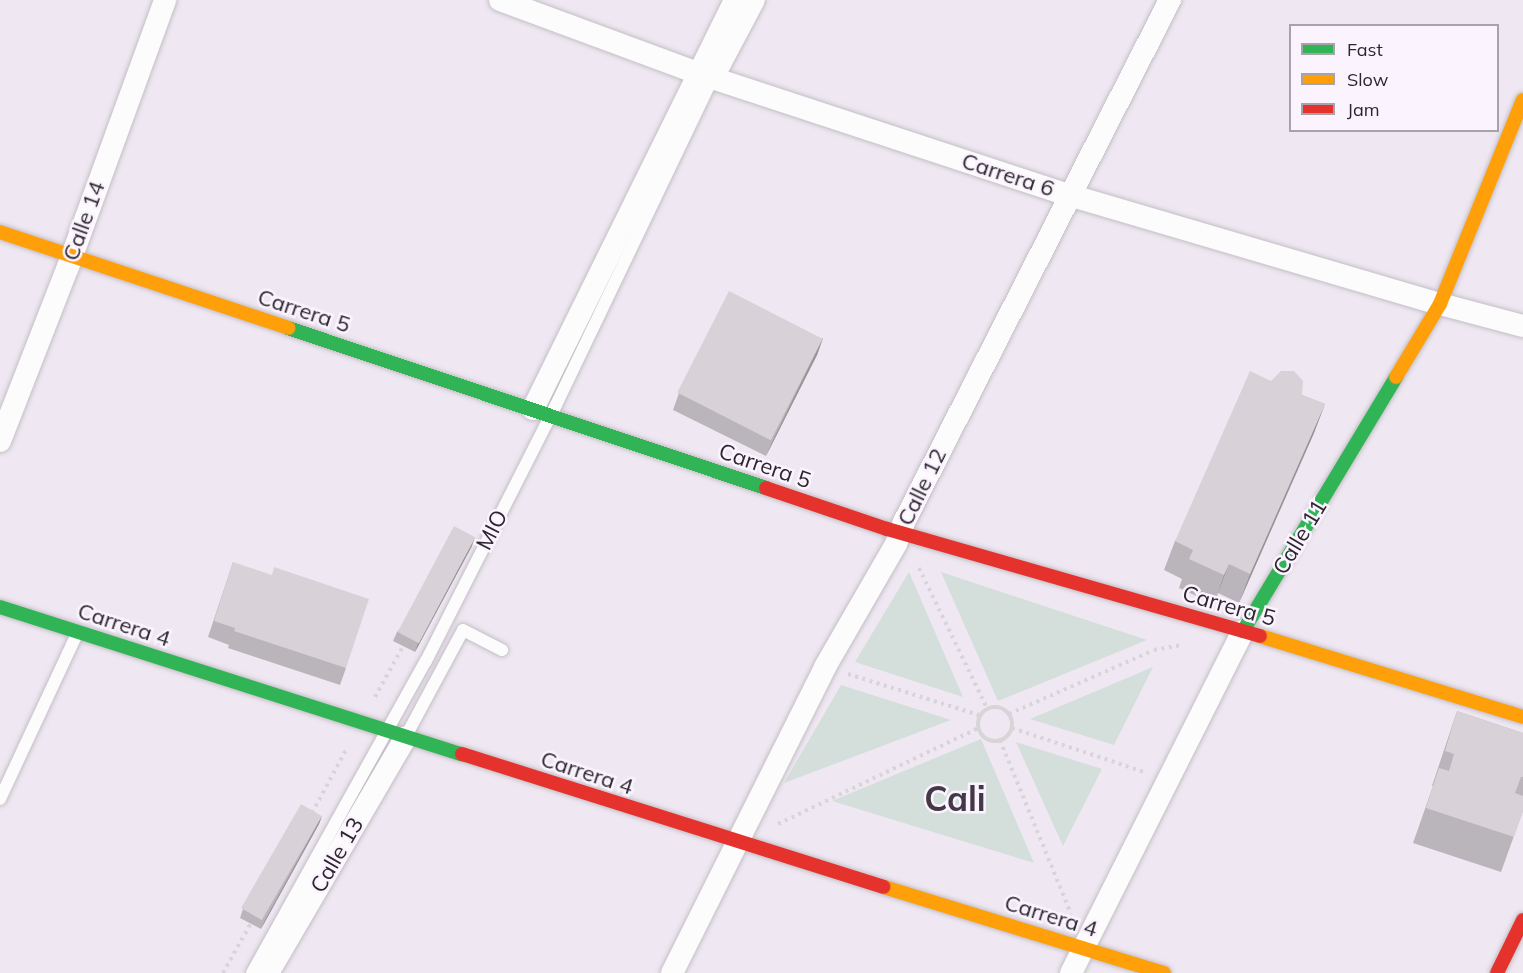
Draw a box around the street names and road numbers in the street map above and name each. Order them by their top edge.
street label: Carrera 6 [958,148,1058,202]
street label: Calle 14 [57,178,111,264]
street label: Carrera 5 [254,284,354,338]
street label: Carrera 5 [715,438,815,494]
street label: Calle 12 [892,444,952,530]
street label: Calle 11 [1267,495,1333,579]
street label: MIO [471,505,513,555]
street label: Carrera 5 [1179,580,1279,632]
street label: Carrera 4 [74,598,174,652]
street label: Carrera 4 [537,746,637,800]
street label: Calle 13 [305,813,369,897]
street label: Carrera 4 [1001,889,1101,943]

